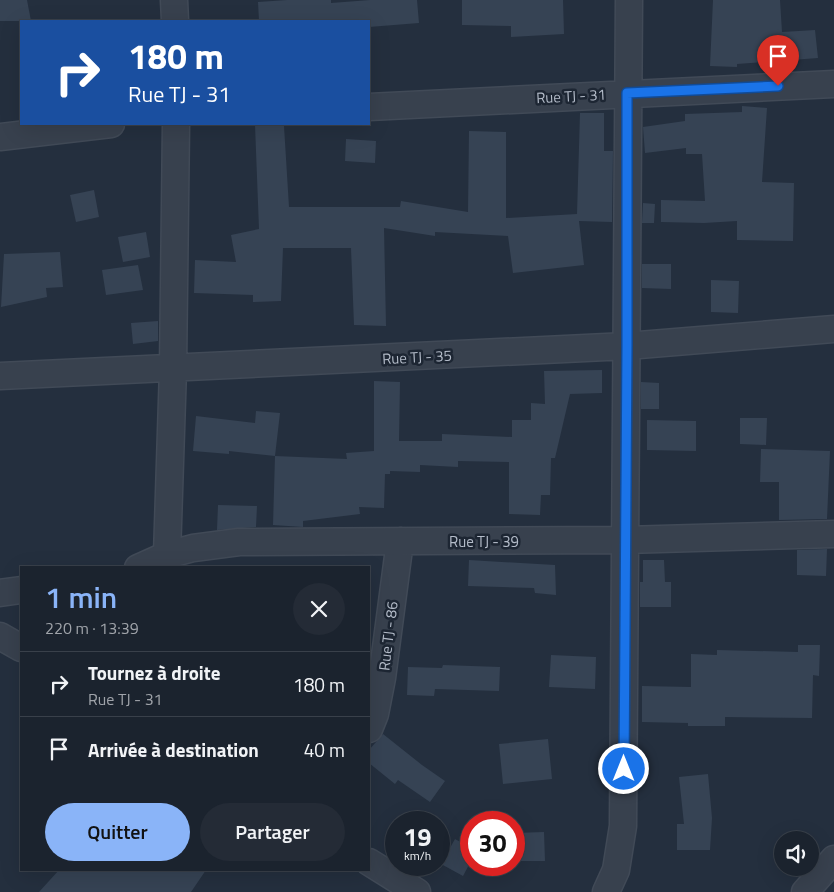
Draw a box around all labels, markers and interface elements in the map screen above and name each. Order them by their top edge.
text: 180 m [128,29,224,83]
pin [757,35,799,86]
icon: right [45,40,110,105]
icon: arrive [764,42,792,70]
text: Rue TJ - 31 [128,77,231,111]
street label: Rue TJ - 31 [535,83,607,109]
street label: Rue TJ - 35 [381,344,453,370]
street label: Rue TJ - 39 [449,530,519,553]
text: 1 min [45,574,117,620]
button: close [293,583,345,635]
street label: Rue TJ - 86 [372,600,404,672]
text: 220 m · 13:39 [45,616,139,640]
text: Tournez à droite [88,658,220,687]
icon: right [45,670,73,698]
text: 180 m [293,670,345,699]
text: Rue TJ - 31 [88,687,163,711]
icon: arrive [45,735,73,763]
text: Arrivée à destination [88,735,259,764]
text: 40 m [304,735,345,764]
position arrow [597,742,649,794]
button: Quitter [45,803,190,861]
button: Partager [200,803,345,861]
speed limit sign: 30 [460,811,525,876]
text: 19 [403,818,432,856]
map controls [774,831,819,876]
button: sound [774,831,819,876]
text: km/h [404,846,431,865]

